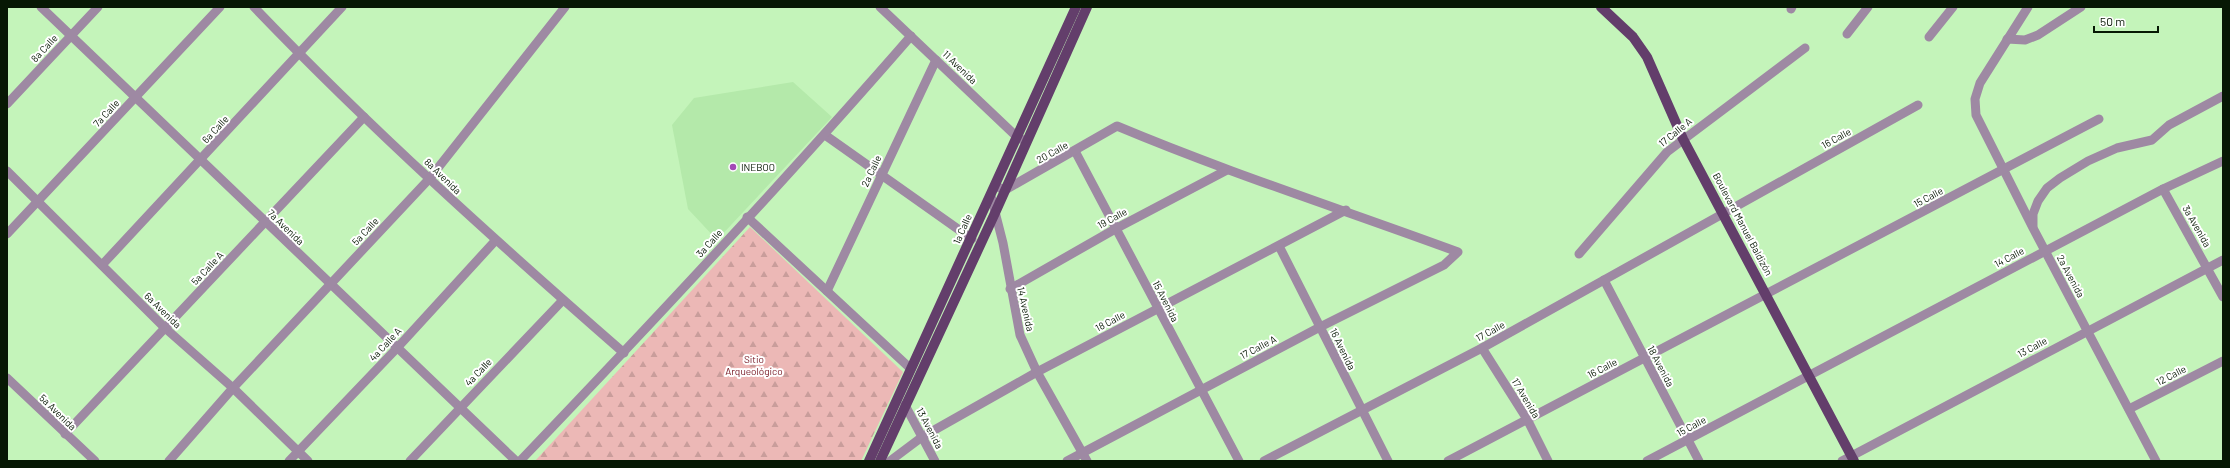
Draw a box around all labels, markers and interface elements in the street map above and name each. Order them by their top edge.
scale bar [2094,8,2158,34]
text: 50 m [2100,14,2125,28]
street label: 8a Calle [28,32,60,64]
street label: 11 Avenida [940,48,980,86]
street label: 7a Calle [90,97,122,129]
street label: 6a Calle [199,113,231,145]
street label: 17 Calle A [1656,115,1694,149]
street label: 16 Calle [1819,125,1853,151]
street label: 20 Calle [1034,138,1070,166]
street label: 2a Calle [858,153,884,189]
street label: 8a Avenida [422,156,464,196]
place label: INEBOO [741,161,775,173]
marker: INEBOO [728,162,738,172]
street label: Boulevard Manuel Baldizón [1711,170,1775,278]
street label: 15 Calle [1911,184,1945,210]
street label: 3a Avenida [2180,203,2214,249]
street label: 19 Calle [1095,205,1129,231]
street label: 7a Avenida [265,207,307,247]
street label: 1a Calle [950,212,974,246]
street label: 5a Calle [349,215,381,247]
street label: 3a Calle [693,227,725,259]
street label: 14 Calle [1992,244,2026,270]
street label: 5a Calle A [189,249,225,287]
street label: 2a Avenida [2055,253,2087,299]
street label: 15 Avenida [1150,278,1182,324]
street label: 14 Avenida [1015,286,1037,332]
street label: 6a Avenida [142,290,184,330]
street label: 18 Calle [1093,308,1127,334]
street label: 17 Calle [1473,318,1507,344]
street label: 4a Calle A [366,325,404,363]
street label: 16 Avenida [1328,326,1358,372]
street label: 17 Calle A [1238,332,1278,362]
street label: 13 Calle [2015,334,2049,360]
street label: 18 Avenida [1645,343,1677,389]
park label: Sitio Arqueológico [725,353,783,377]
street label: 16 Calle [1585,355,1619,381]
street label: 4a Calle [462,356,494,388]
street label: 12 Calle [2154,362,2188,388]
street label: 17 Avenida [1509,376,1543,420]
street label: 5a Avenida [37,392,79,432]
street label: 13 Avenida [914,405,946,451]
street label: 15 Calle [1674,413,1708,439]

